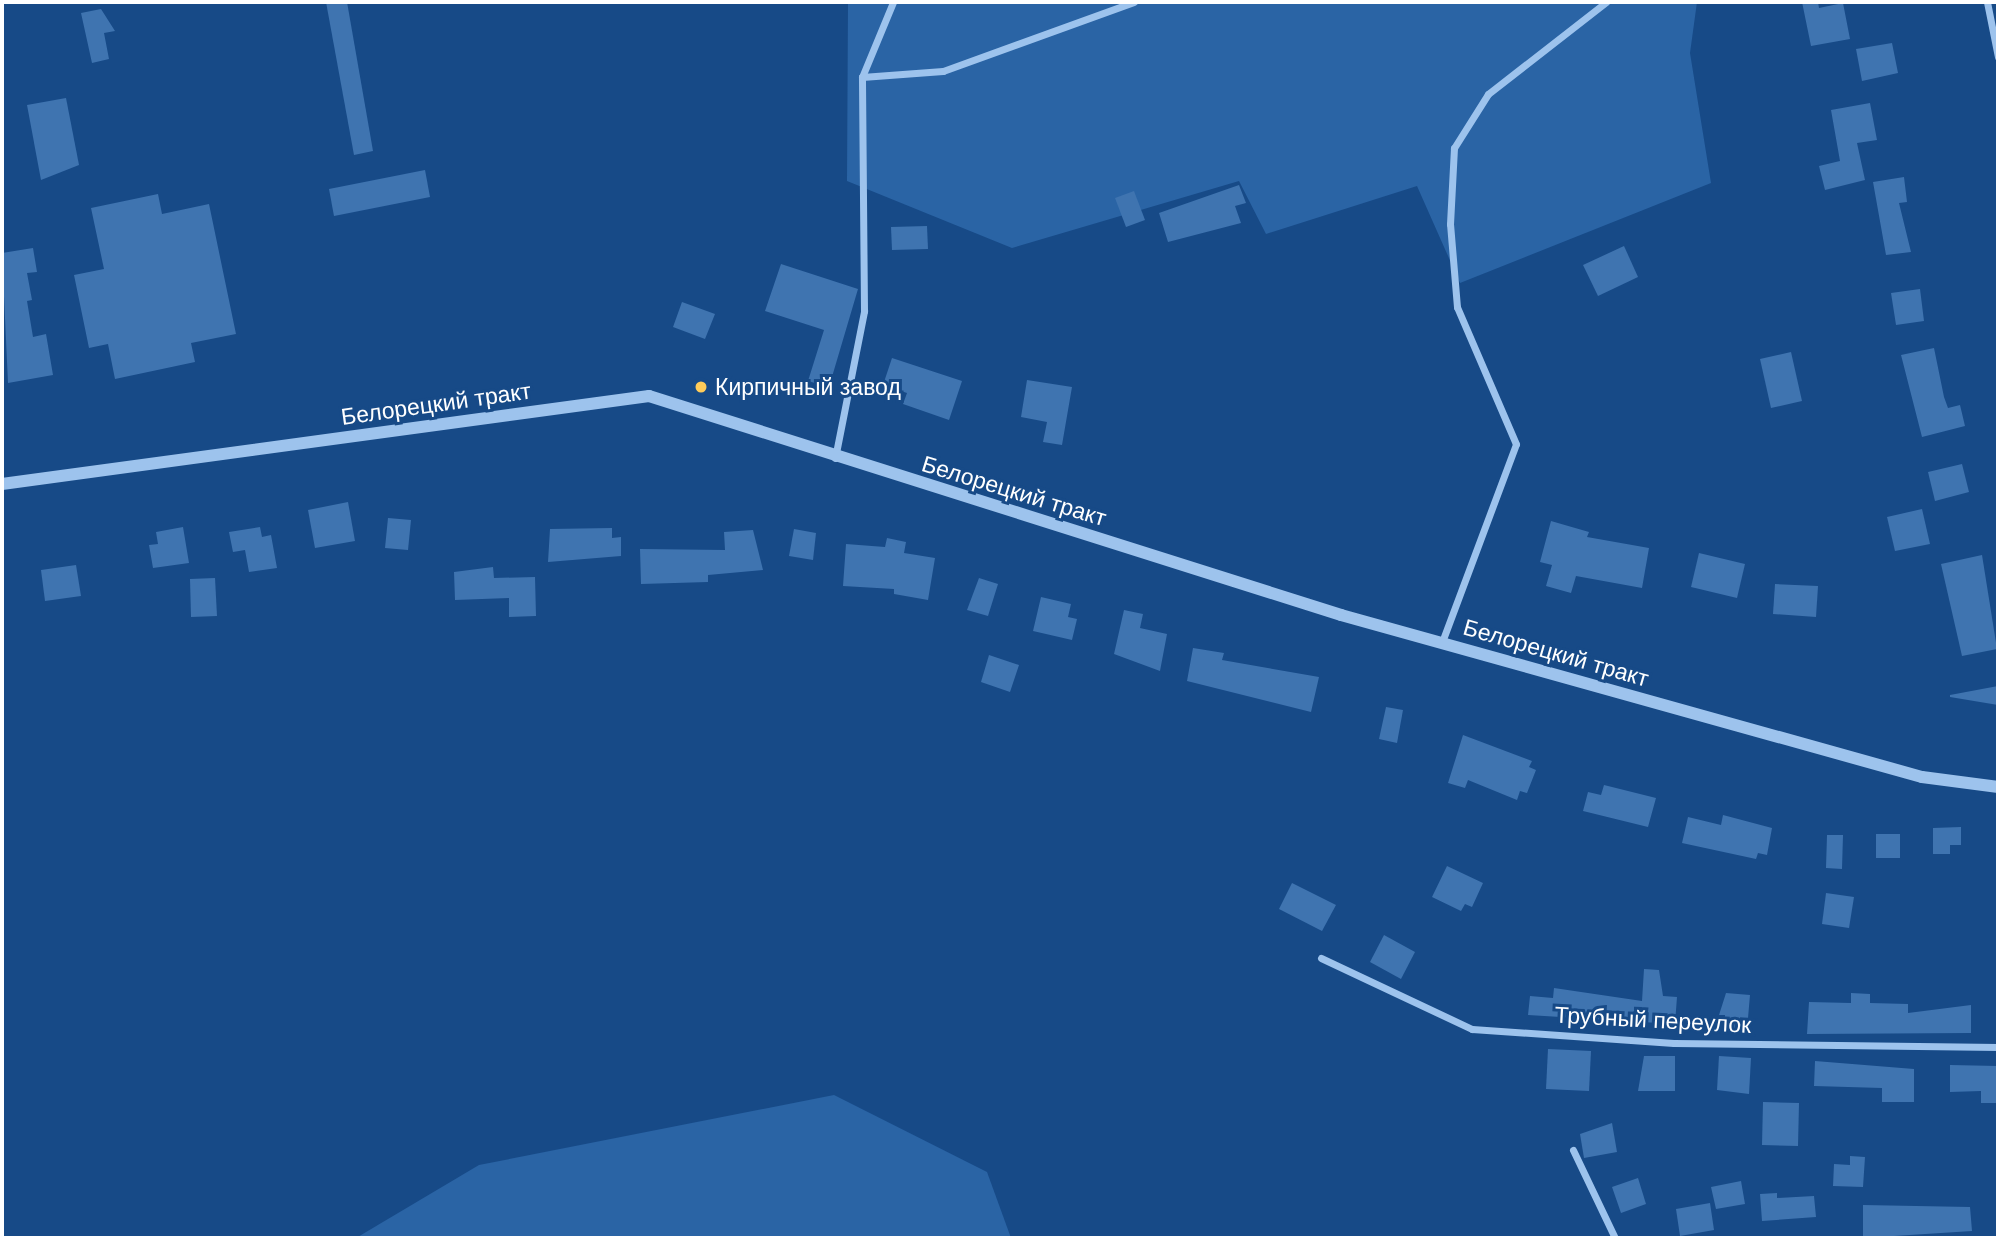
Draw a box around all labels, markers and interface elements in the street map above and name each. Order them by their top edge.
place label: Кирпичный завод [715,373,901,401]
street label: Белорецкий тракт [339,377,533,431]
marker: Кирпичный завод [693,379,709,395]
street label: Белорецкий тракт [918,450,1110,532]
street label: Белорецкий тракт [1460,613,1652,693]
street label: Трубный переулок [1554,1001,1752,1039]

